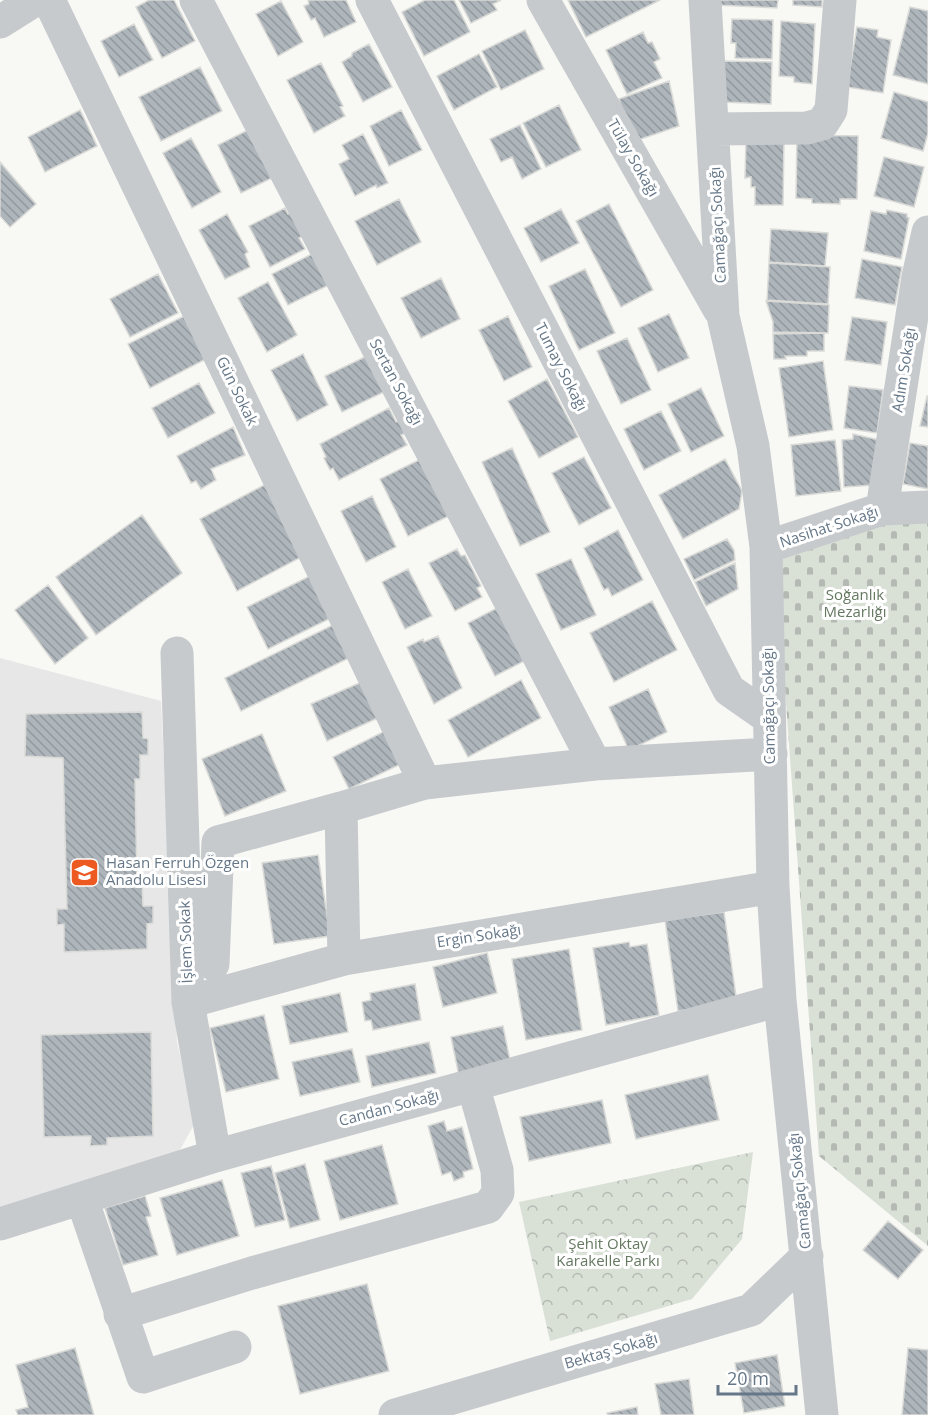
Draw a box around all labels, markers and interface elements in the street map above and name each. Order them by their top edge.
street label: Tülay Sokağı [604,115,664,200]
street label: Camağaçı Sokağı [704,166,730,284]
street label: Tumay Sokağı [531,319,593,414]
street label: Adım Sokağı [886,326,920,414]
street label: Sertan Sokağı [366,335,428,428]
street label: Gün Sokak [213,353,263,429]
street label: Nasihat Sokağı [777,501,881,551]
park label: Soğanlık Mezarlığı [824,584,886,621]
street label: Camağaçı Sokağı [757,647,779,765]
place label: Hasan Ferruh Özgen Anadolu Lisesi [106,852,249,889]
school or university icon: Hasan Ferruh Özgen Anadolu Lisesi [69,856,101,888]
street label: İşlem Sokak [174,900,196,984]
street label: Ergin Sokağı [435,918,522,952]
street label: Candan Sokağı [336,1084,441,1130]
street label: Camağaçı Sokağı [783,1132,815,1250]
park label: Şehit Oktay Karakelle Parkı [556,1233,660,1270]
street label: Bektaş Sokağı [562,1327,660,1373]
scale bar [718,1358,796,1396]
text: 20 m [727,1366,769,1390]

